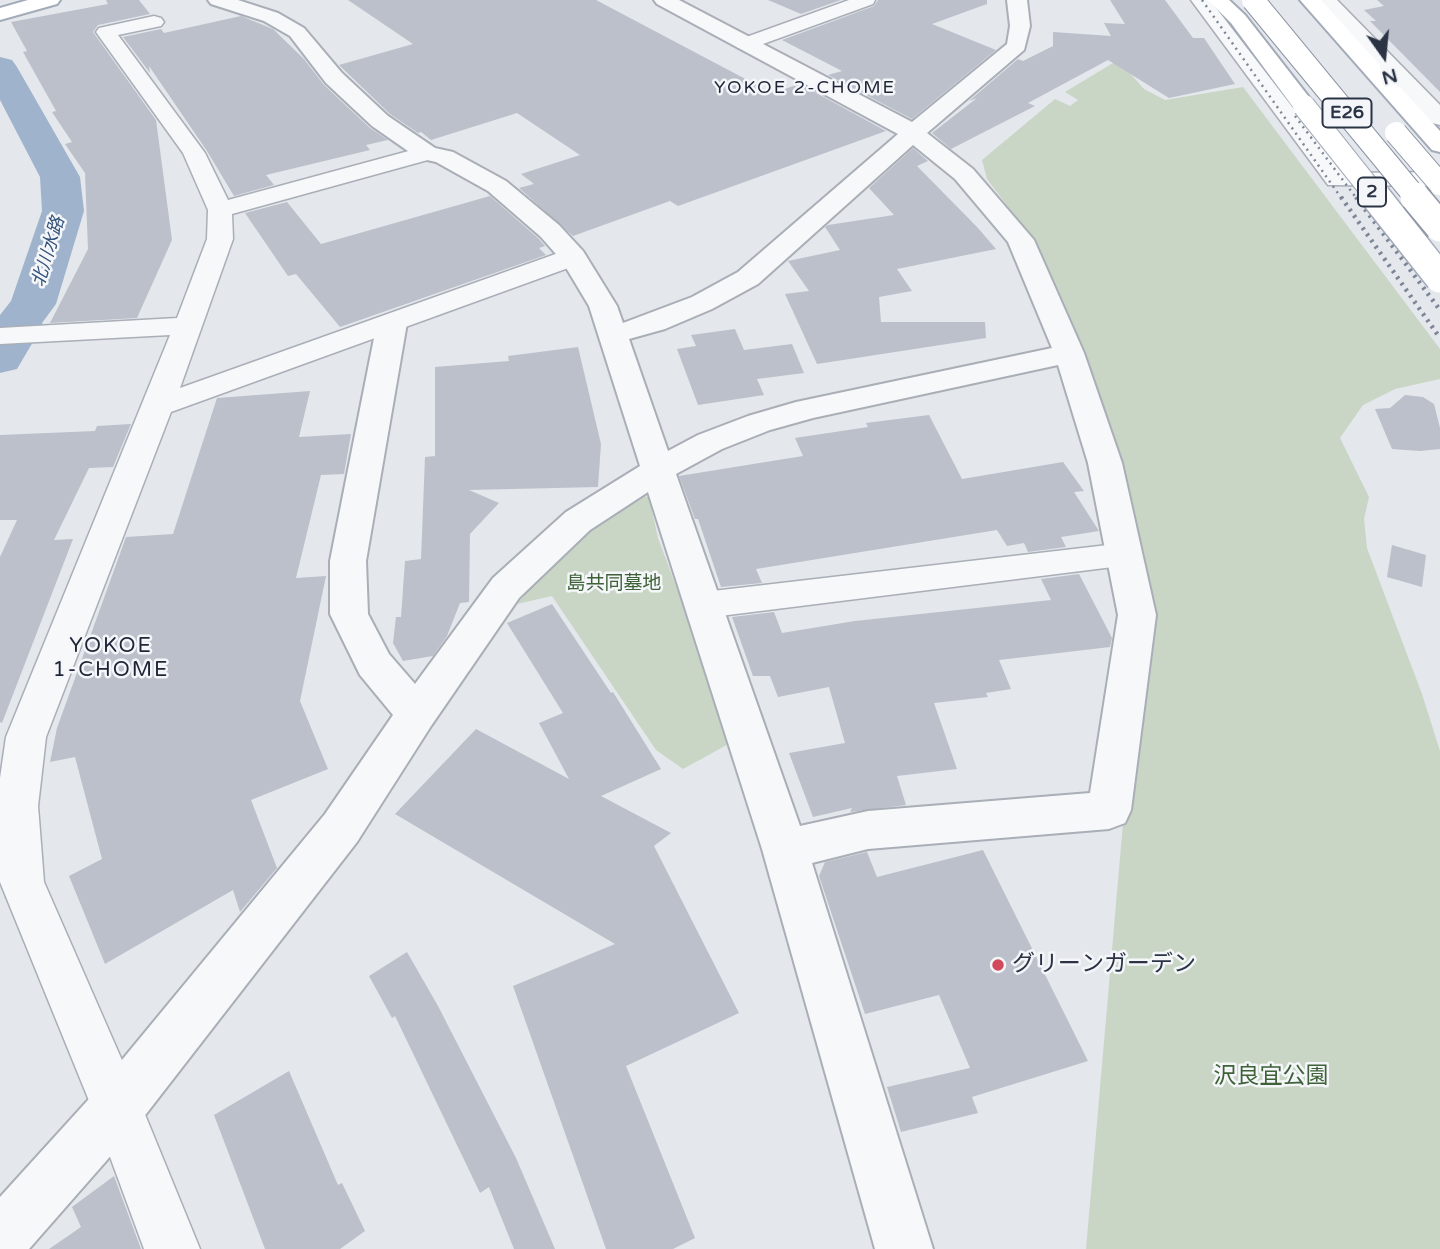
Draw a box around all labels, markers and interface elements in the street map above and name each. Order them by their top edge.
north arrow [1349,21,1419,91]
text: N [1379,64,1400,89]
district label: YOKOE 2-CHOME [716,77,894,99]
road number: E26 [1322,98,1372,128]
road number: 2 [1358,177,1386,206]
water label: 北川水路 [28,214,70,290]
park label: 島共同墓地 [567,573,661,595]
district label: YOKOE 1-CHOME [53,633,169,683]
place label: グリーンガーデン [1012,951,1196,979]
marker: グリーンガーデン [990,957,1006,973]
park label: 沢良宜公園 [1214,1063,1328,1091]

